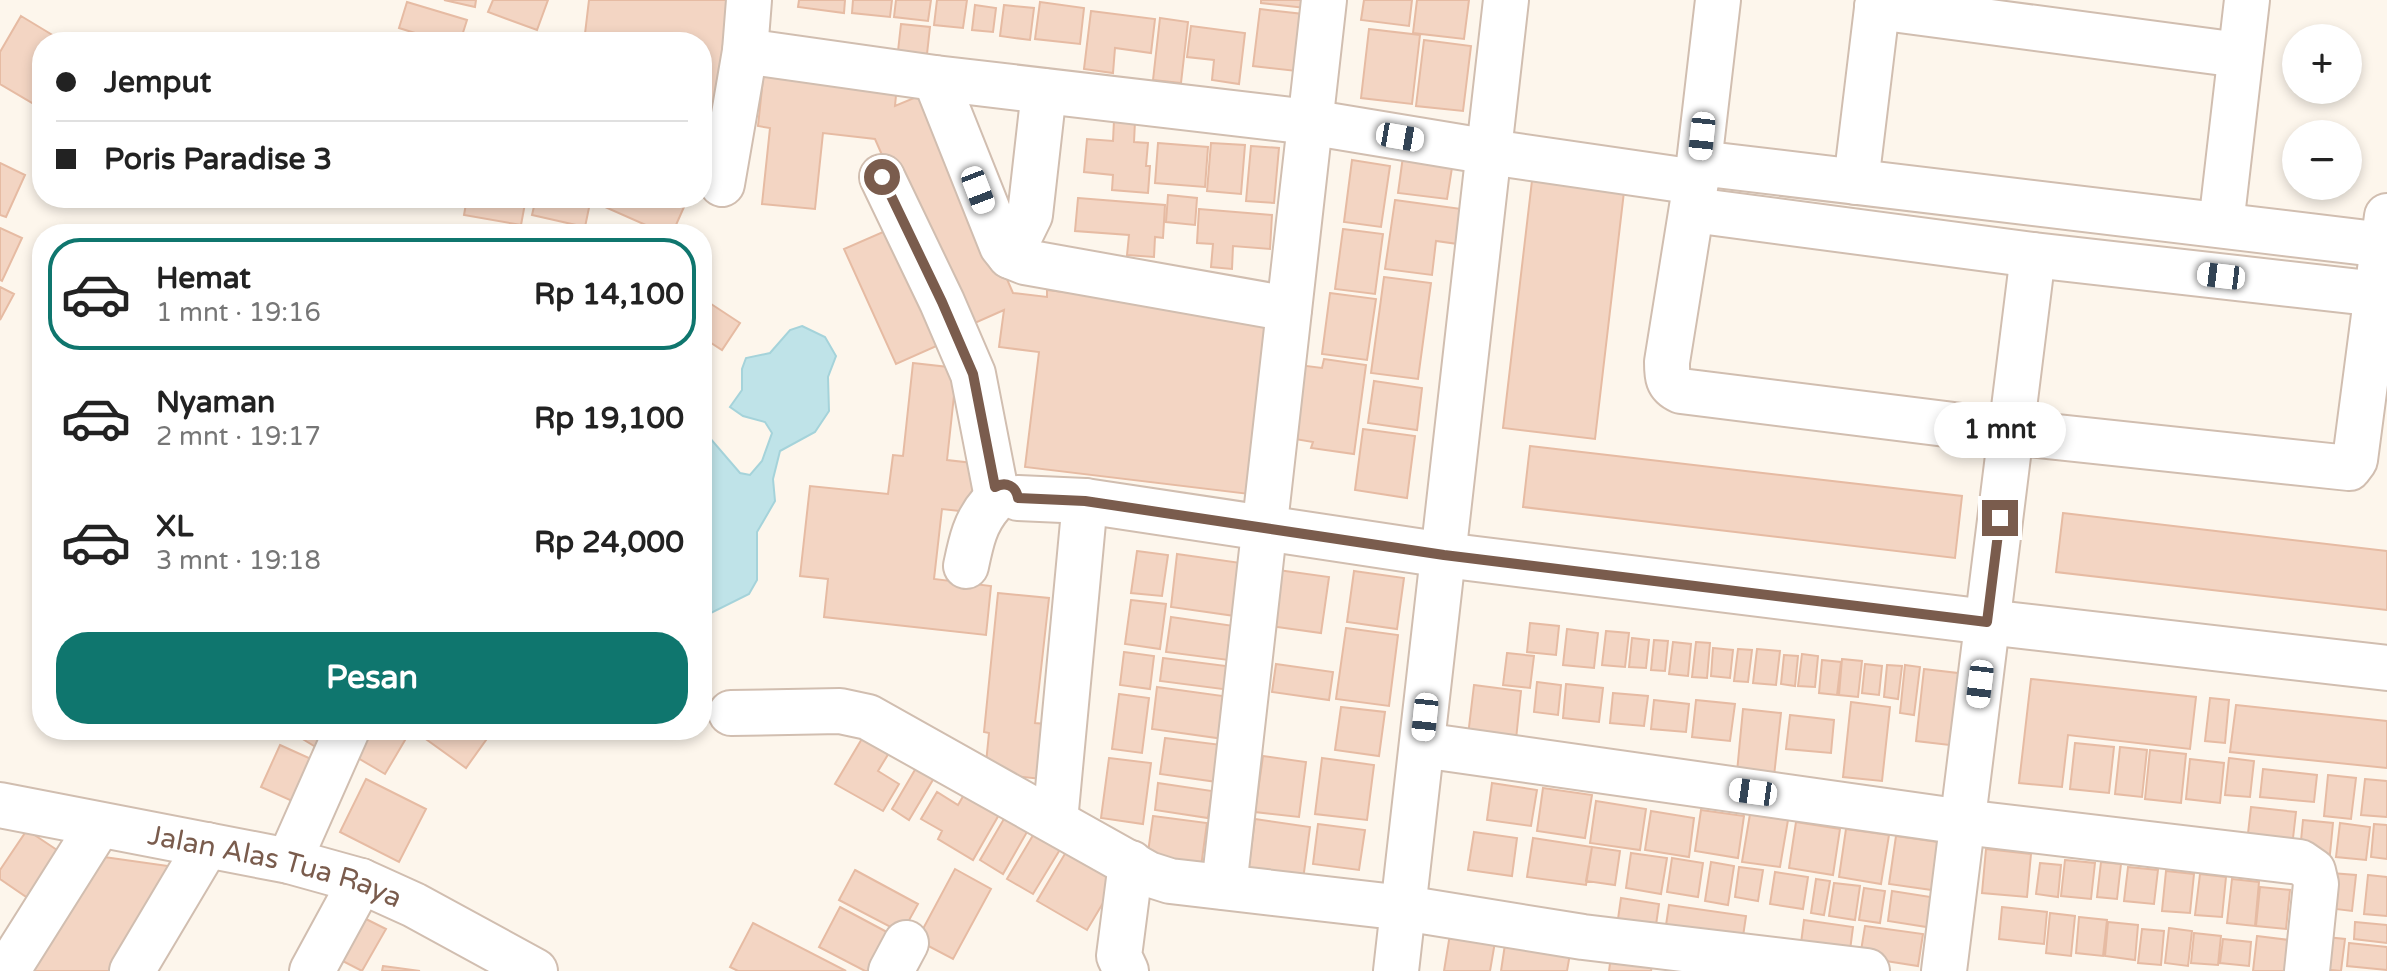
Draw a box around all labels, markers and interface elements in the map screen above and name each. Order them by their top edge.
map controls [2282,24,2362,200]
button: + [2282,24,2362,104]
text: Jemput [104,64,211,101]
car [1688,111,1716,161]
button: − [2282,120,2362,200]
car [1374,121,1426,153]
text: Poris Paradise 3 [104,141,332,178]
route start [864,159,900,195]
car [958,163,998,217]
icon: car [60,258,132,330]
text: Hemat [156,260,251,297]
car [2196,261,2246,291]
text: Rp 14,100 [534,276,684,313]
text: 1 mnt · 19:16 [156,297,321,328]
icon: car [60,382,132,454]
text: Nyaman [156,384,275,421]
text: Rp 19,100 [534,400,684,437]
callout: 1 mnt [1934,402,2066,458]
text: 1 mnt [1964,414,2036,445]
text: 2 mnt · 19:17 [156,421,321,452]
route end [1982,500,2018,536]
icon: car [60,506,132,578]
text: XL [156,508,193,545]
text: Rp 24,000 [534,524,684,561]
text: 3 mnt · 19:18 [156,545,321,576]
button: Pesan [56,632,688,724]
car [1965,659,1995,709]
car [1411,692,1439,742]
car [1728,777,1778,807]
street label: Jalan Alas Tua Raya [145,818,407,915]

